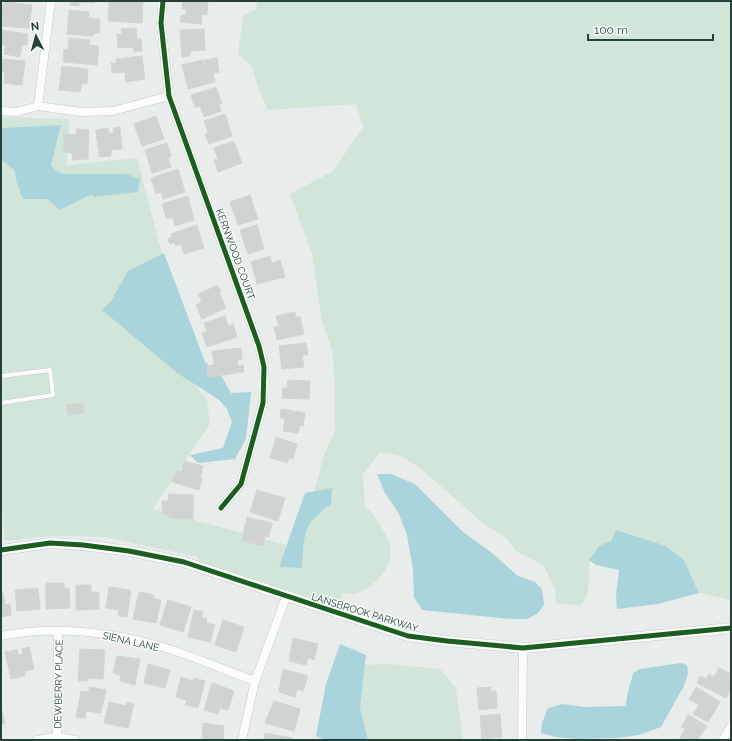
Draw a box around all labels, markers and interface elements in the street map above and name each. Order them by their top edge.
north arrow [16,16,56,56]
scale bar [588,16,713,42]
text: N [30,20,40,33]
text: 100 m [594,23,628,37]
street label: KERNWOOD COURT [214,207,257,301]
street label: LANSBROOK PARKWAY [310,591,420,634]
street label: SIENA LANE [102,630,160,653]
street label: DEWBERRY PLACE [52,639,65,729]

